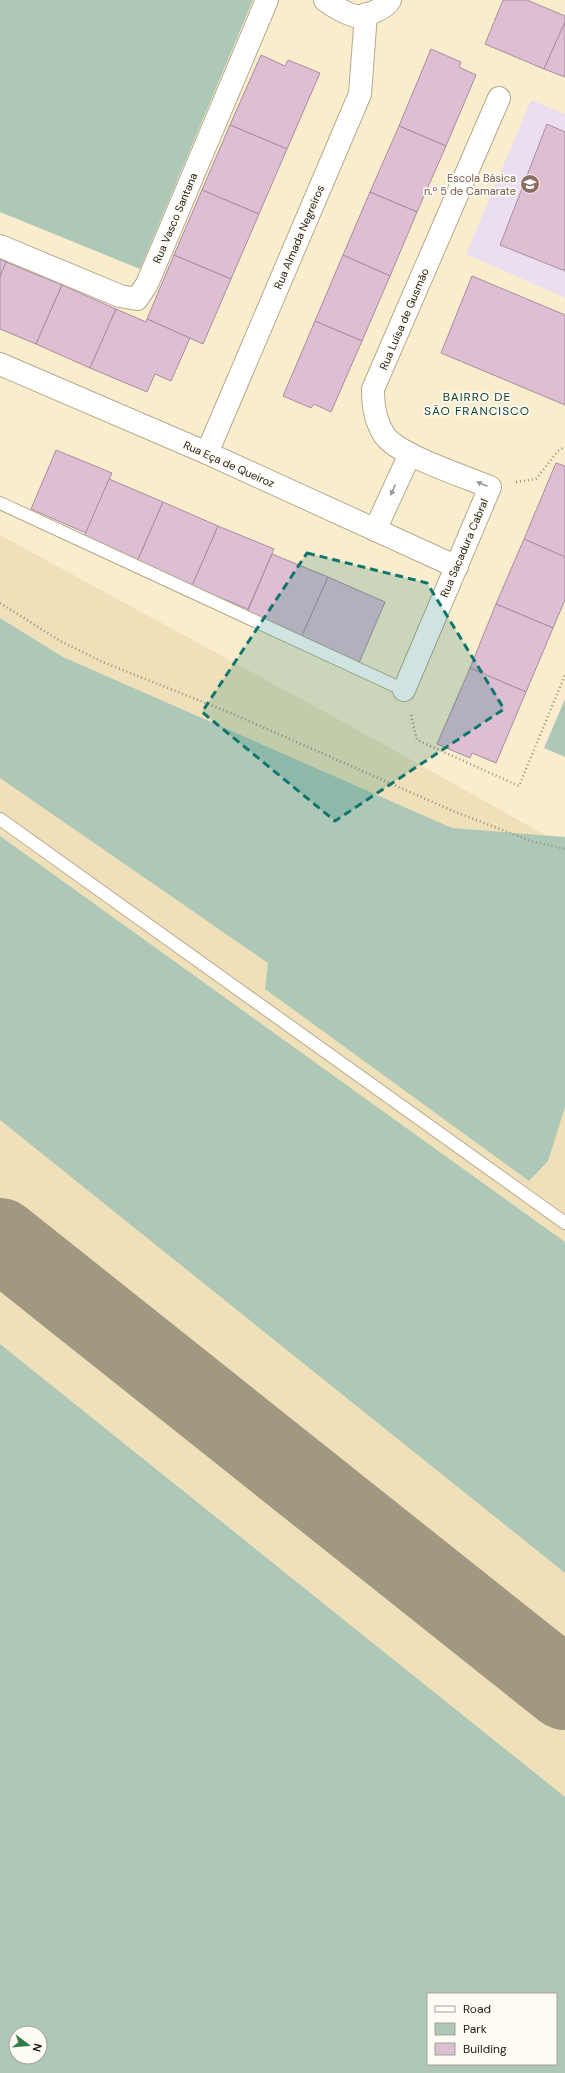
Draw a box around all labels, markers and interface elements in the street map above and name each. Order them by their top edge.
street label: Rua Vasco Santana [150,171,200,265]
place label: Escola Básica n.º 5 de Camarate [424,171,516,198]
school or university icon: Escola Básica n.º 5 de Camarate [519,173,541,195]
street label: Rua Almada Negreiros [271,183,327,291]
street label: Rua Luísa de Gusmão [376,266,432,372]
district label: BAIRRO DE SÃO FRANCISCO [424,389,530,419]
street label: Rua Eça de Queiroz [181,438,277,490]
one-way arrow [477,481,488,487]
one-way arrow [390,484,396,496]
street label: Rua Sacadura Cabral [437,497,491,599]
legend [427,1993,557,2065]
text: Road [463,2001,491,2017]
text: Park [463,2021,487,2037]
north arrow [8,2025,48,2065]
text: Building [463,2041,507,2057]
text: N [30,2042,45,2054]

